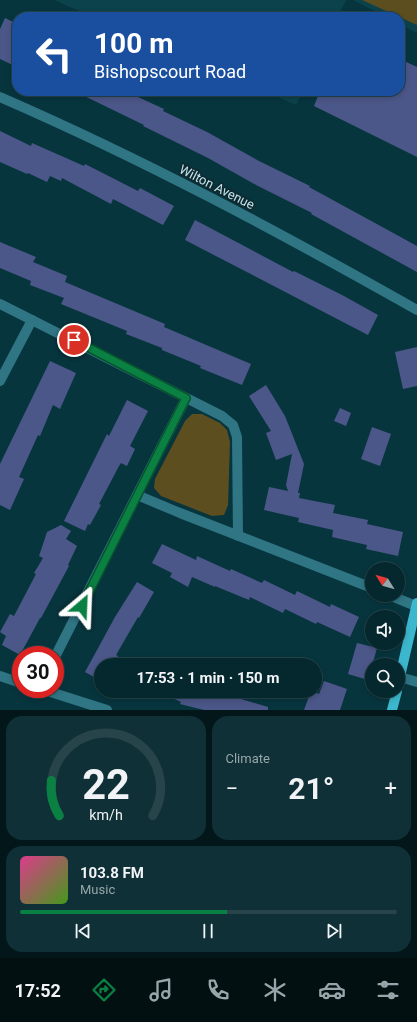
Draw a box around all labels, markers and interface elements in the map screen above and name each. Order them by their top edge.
text: 100 m [94,27,173,60]
icon: left [28,28,80,80]
text: Bishopscourt Road [94,61,246,82]
street label: Wilton Avenue [177,162,257,212]
pin [57,323,91,357]
icon: arrive [63,329,85,351]
north arrow [365,562,405,602]
map controls [365,562,405,698]
position arrow [61,585,103,627]
button: sound [365,610,405,650]
speed limit sign: 30 [12,646,64,698]
button: search [365,658,405,698]
text: 17:53 · 1 min · 150 m [137,669,279,687]
text: Climate [226,751,270,766]
text: 22 [82,760,130,809]
text: 21° [288,771,334,806]
text: − [226,776,238,801]
text: + [385,776,397,801]
text: km/h [89,807,123,823]
text: 103.8 FM [80,864,144,882]
text: Music [80,882,115,897]
icon: previous [72,920,94,942]
icon: pause [197,920,219,942]
icon: next [323,920,345,942]
icon: directions [90,976,118,1004]
icon: music [147,976,175,1004]
icon: phone [204,976,232,1004]
icon: climate [261,976,289,1004]
icon: car [318,976,346,1004]
icon: filters [374,976,402,1004]
text: 17:52 [14,980,61,1001]

